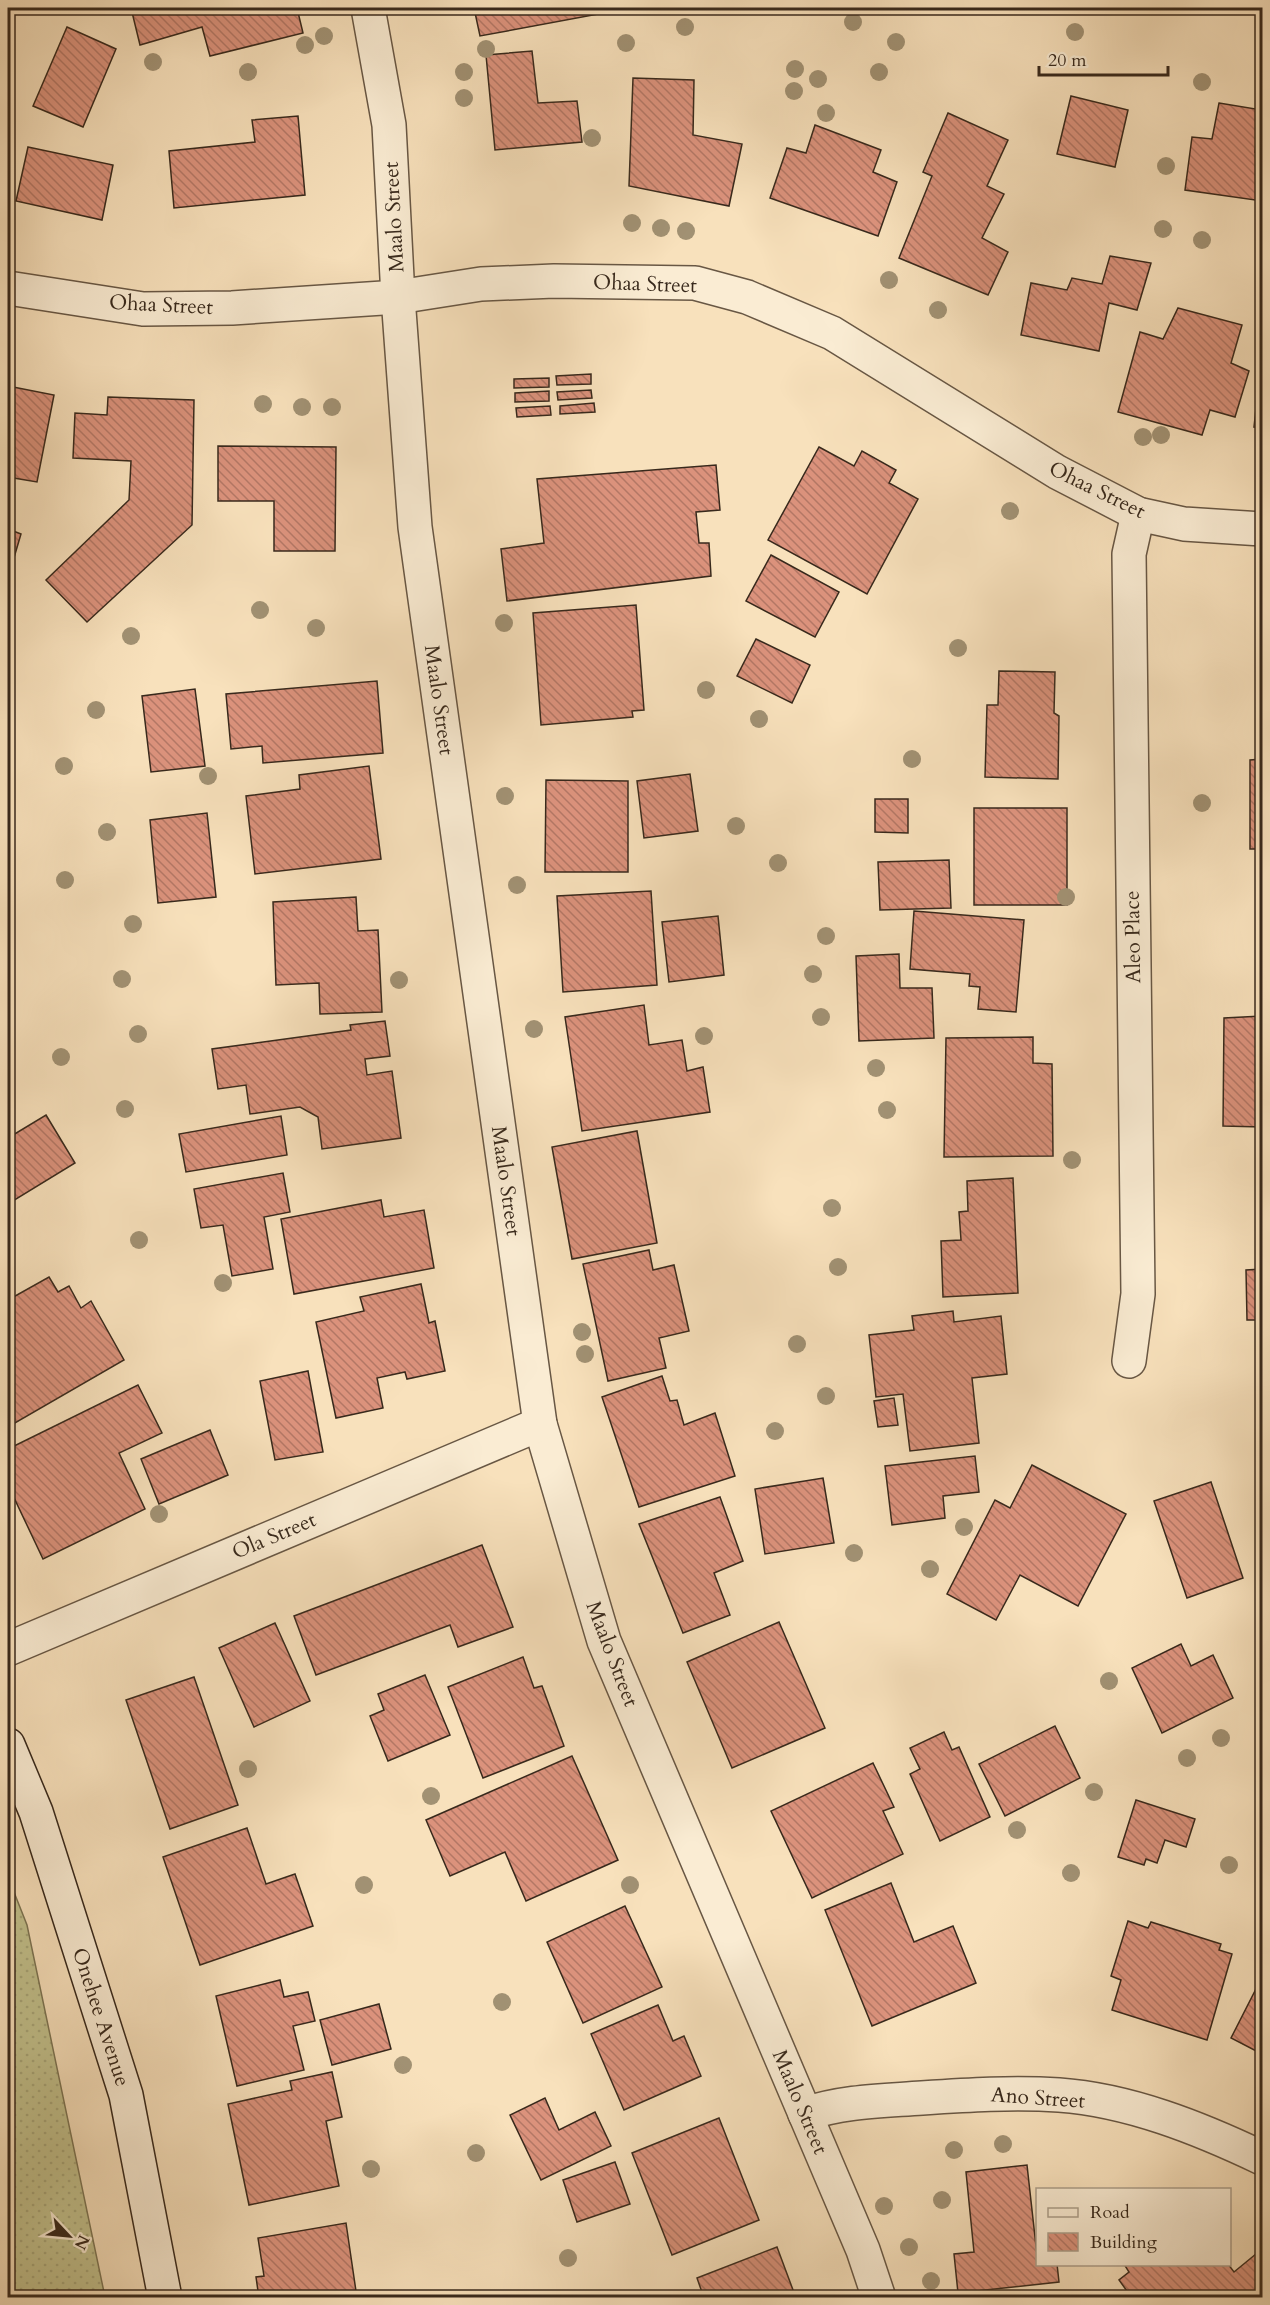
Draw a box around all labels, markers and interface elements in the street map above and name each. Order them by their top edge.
scale bar [1039,39,1168,77]
text: 20 m [1048,48,1087,73]
street label: Maalo Street [377,161,411,273]
street label: Ohaa Street [593,268,698,300]
street label: Ohaa Street [108,288,214,322]
street label: Ohaa Street [1044,454,1150,526]
street label: Maalo Street [417,643,461,757]
street label: Aleo Place [1118,890,1148,984]
street label: Maalo Street [484,1124,528,1238]
street label: Ola Street [227,1505,321,1567]
street label: Maalo Street [579,1597,646,1711]
street label: Onehee Avenue [65,1944,137,2090]
street label: Maalo Street [765,2045,835,2159]
street label: Ano Street [990,2080,1086,2116]
legend [1036,2188,1231,2266]
text: Road [1090,2200,1130,2225]
north arrow [39,2206,99,2266]
text: Building [1090,2230,1158,2255]
text: N [69,2231,95,2253]

